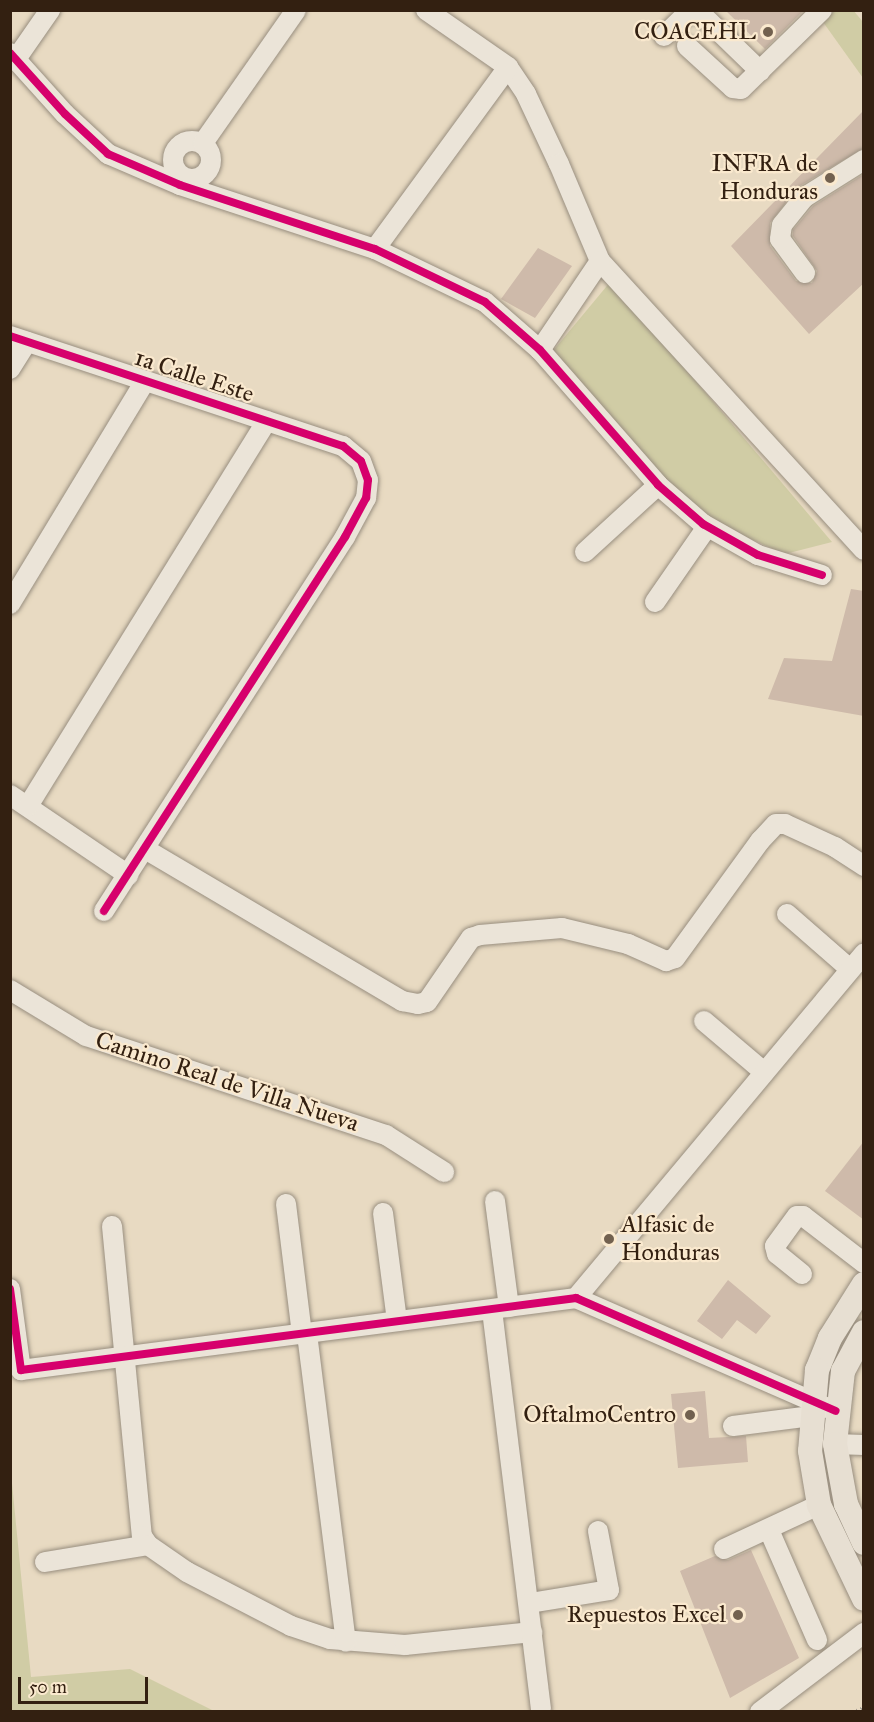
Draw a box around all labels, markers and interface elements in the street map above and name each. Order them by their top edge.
place label: COACEHL [634,18,756,46]
marker: COACEHL [761,25,775,39]
place label: INFRA de Honduras [711,150,818,206]
marker: INFRA de Honduras [823,171,837,185]
street label: 1a Calle Este [131,343,257,409]
street label: Camino Real de Villa Nueva [92,1026,362,1138]
place label: Alfasic de Honduras [621,1211,719,1267]
marker: Alfasic de Honduras [602,1232,616,1246]
place label: OftalmoCentro [523,1401,676,1429]
marker: OftalmoCentro [681,1406,699,1424]
place label: Repuestos Excel [567,1601,726,1629]
marker: Repuestos Excel [731,1608,745,1622]
scale bar [21,1665,152,1703]
text: 50 m [29,1676,67,1698]

